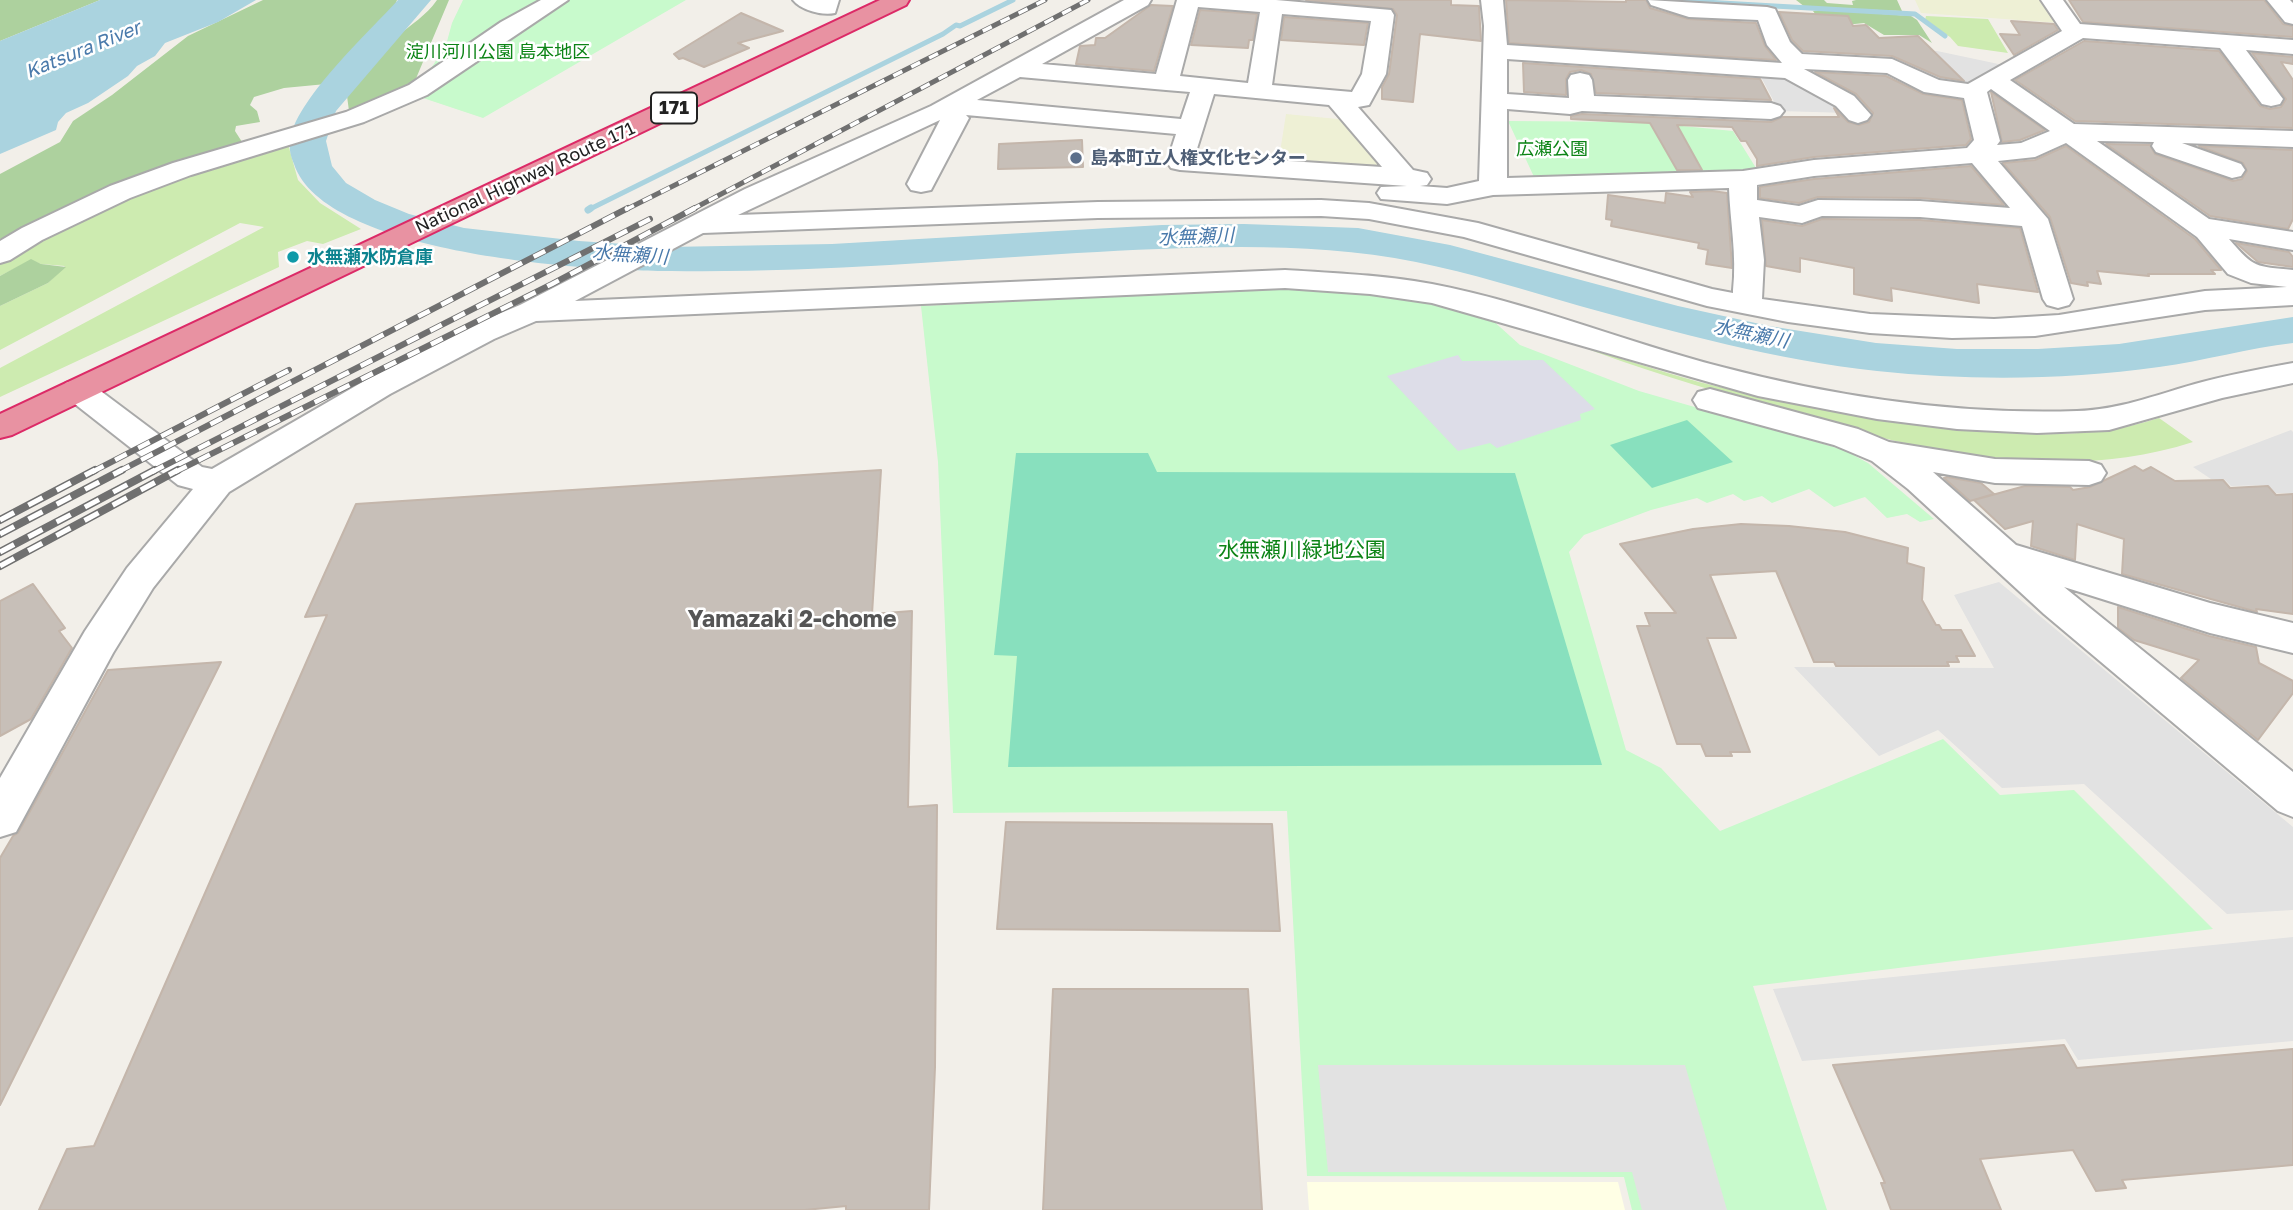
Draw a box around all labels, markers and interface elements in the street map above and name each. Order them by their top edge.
water label: Katsura River [22,17,144,83]
park label: 淀川河川公園 島本地区 [406,41,590,63]
road number: 171 [651,92,697,124]
street label: National Highway Route 171 [412,118,638,238]
park label: 広瀬公園 [1516,138,1588,160]
place label: 島本町立人権文化センター [1090,147,1306,169]
marker: 島本町立人権文化センター [1068,150,1084,166]
water label: 水無瀬川 [1158,224,1234,250]
water label: 水無瀬川 [591,241,669,269]
place label: 水無瀬水防倉庫 [307,246,433,268]
marker: 水無瀬水防倉庫 [285,249,301,265]
water label: 水無瀬川 [1711,315,1791,353]
park label: 水無瀬川緑地公園 [1218,537,1386,563]
district label: Yamazaki 2-chome [688,606,896,634]

